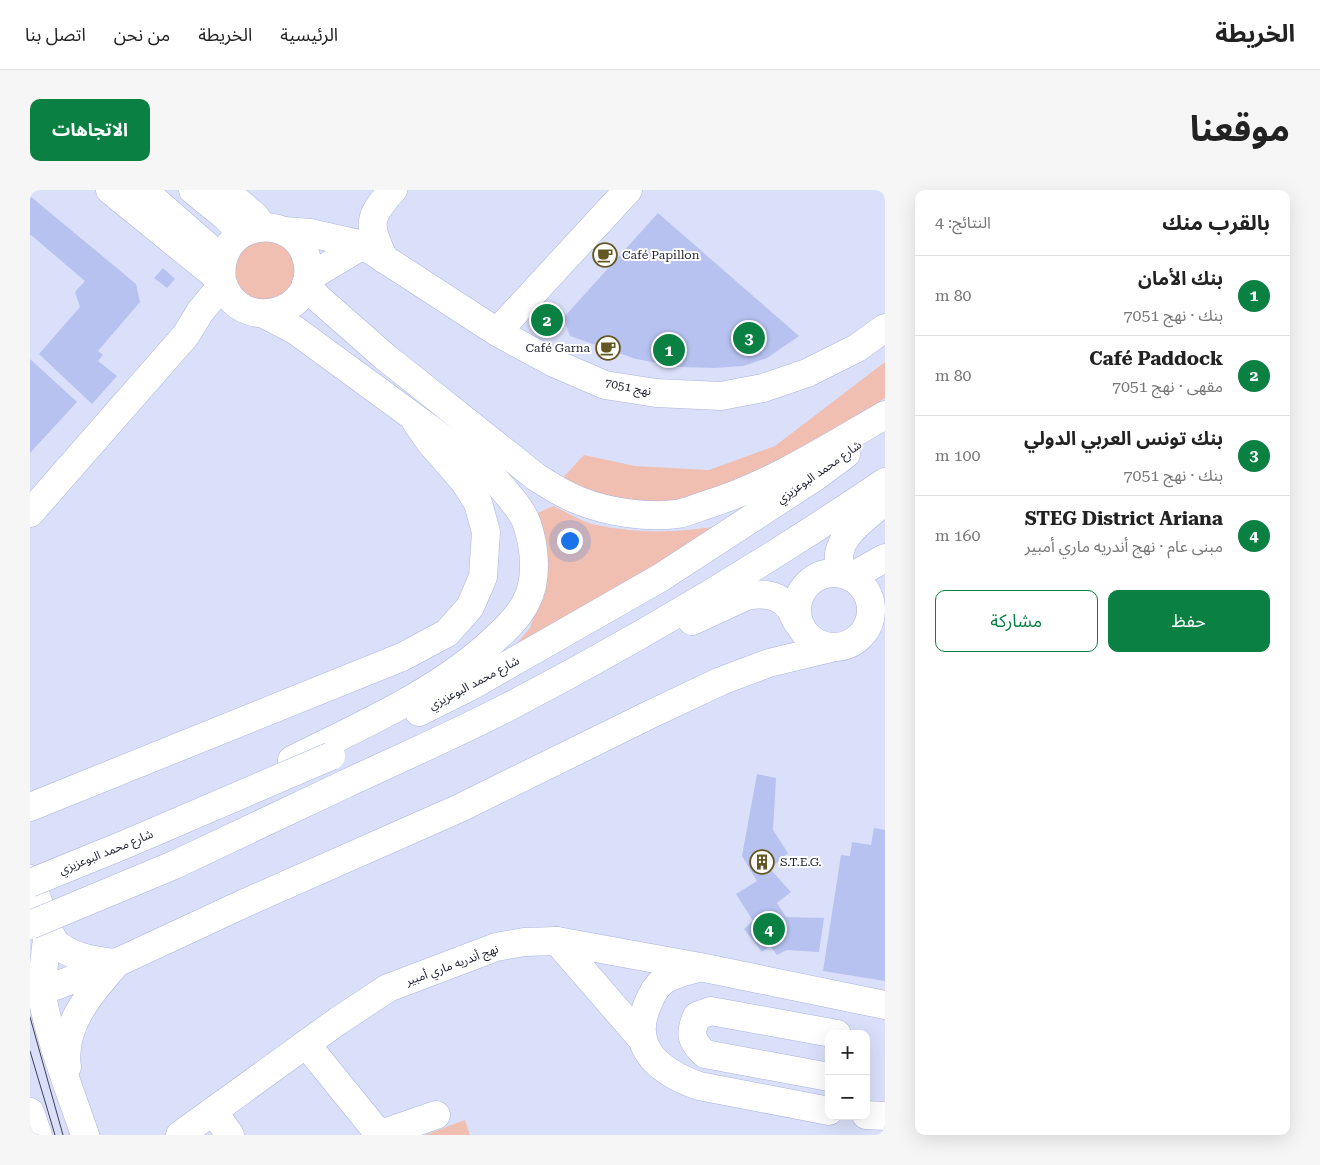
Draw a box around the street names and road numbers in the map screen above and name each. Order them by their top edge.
street label: نهج 7051 [603,376,652,400]
street label: شارع محمد البوعزيزي [774,437,866,509]
street label: شارع محمد البوعزيزي [426,653,523,715]
street label: شارع محمد البوعزيزي [57,827,156,880]
street label: نهج أندريه ماري أمبير [402,941,501,991]

